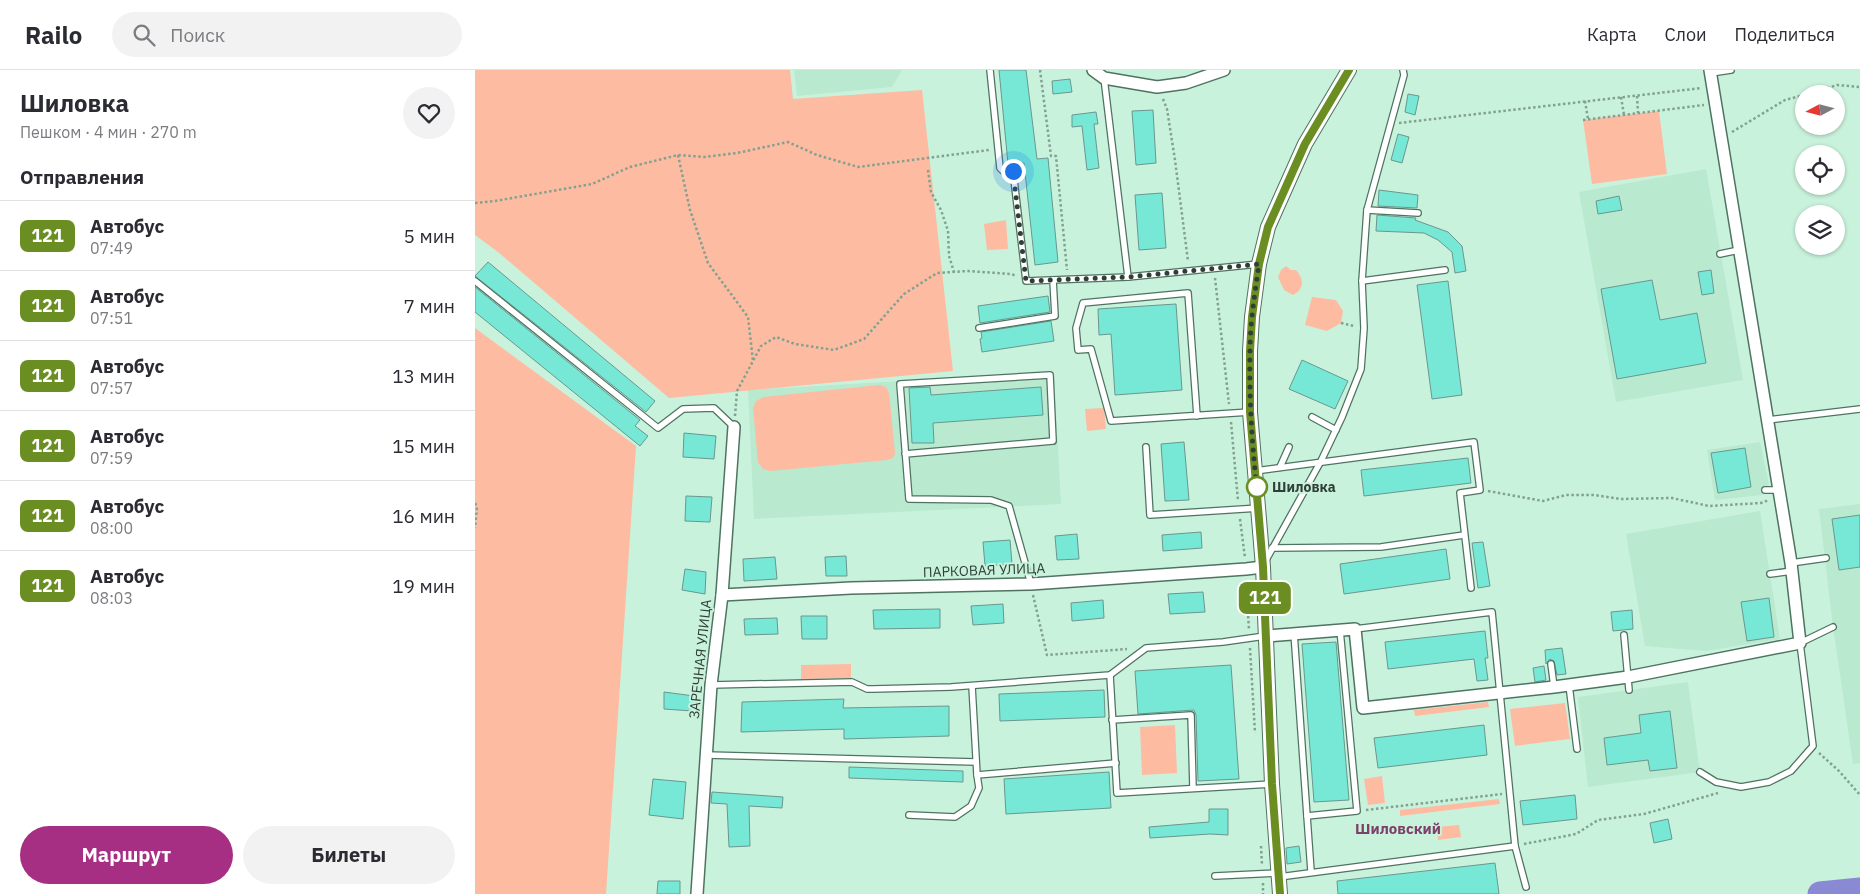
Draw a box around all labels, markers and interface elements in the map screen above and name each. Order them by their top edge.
search box [112,12,462,57]
text: Railo [25,19,82,51]
icon: search [130,21,158,49]
text: Поиск [170,23,225,47]
text: Карта [1587,23,1637,46]
text: Слои [1665,23,1707,46]
text: Поделиться [1735,23,1835,46]
north arrow [1795,85,1845,135]
map controls [1795,85,1845,255]
text: Шиловка [20,87,129,119]
button: heart [403,87,455,139]
text: Пешком · 4 мин · 270 m [20,122,197,142]
button: locate [1795,145,1845,195]
your location [1001,159,1026,184]
text: Отправления [20,165,144,189]
button: layers [1795,205,1845,255]
text: Автобус [90,214,164,238]
text: 121 [31,224,64,247]
text: 5 мин [404,224,455,248]
text: 07:49 [90,238,133,258]
text: Автобус [90,284,164,308]
text: 121 [31,294,64,317]
text: 7 мин [404,294,455,318]
text: 07:51 [90,308,133,328]
text: Автобус [90,354,164,378]
text: 121 [31,364,64,387]
text: 13 мин [392,364,455,388]
text: 07:57 [90,378,133,398]
text: Автобус [90,424,164,448]
text: 121 [31,434,64,457]
text: 15 мин [392,434,455,458]
text: 07:59 [90,448,133,468]
marker: Шиловка [1246,476,1268,498]
place label: Шиловка [1272,478,1336,496]
text: Автобус [90,494,164,518]
text: 121 [31,504,64,527]
text: 16 мин [392,504,455,528]
text: 08:00 [90,518,133,538]
street label: ПАРКОВАЯ УЛИЦА [922,559,1046,581]
text: Автобус [90,564,164,588]
text: 121 [31,574,64,597]
text: 19 мин [392,574,455,598]
line badge: 121 [1236,582,1294,614]
text: 121 [1249,586,1281,609]
text: 08:03 [90,588,133,608]
street label: ЗАРЕЧНАЯ УЛИЦА [685,598,715,720]
district label: Шиловский [1355,819,1441,838]
button: Маршрут [20,826,233,884]
button: Билеты [243,826,455,884]

